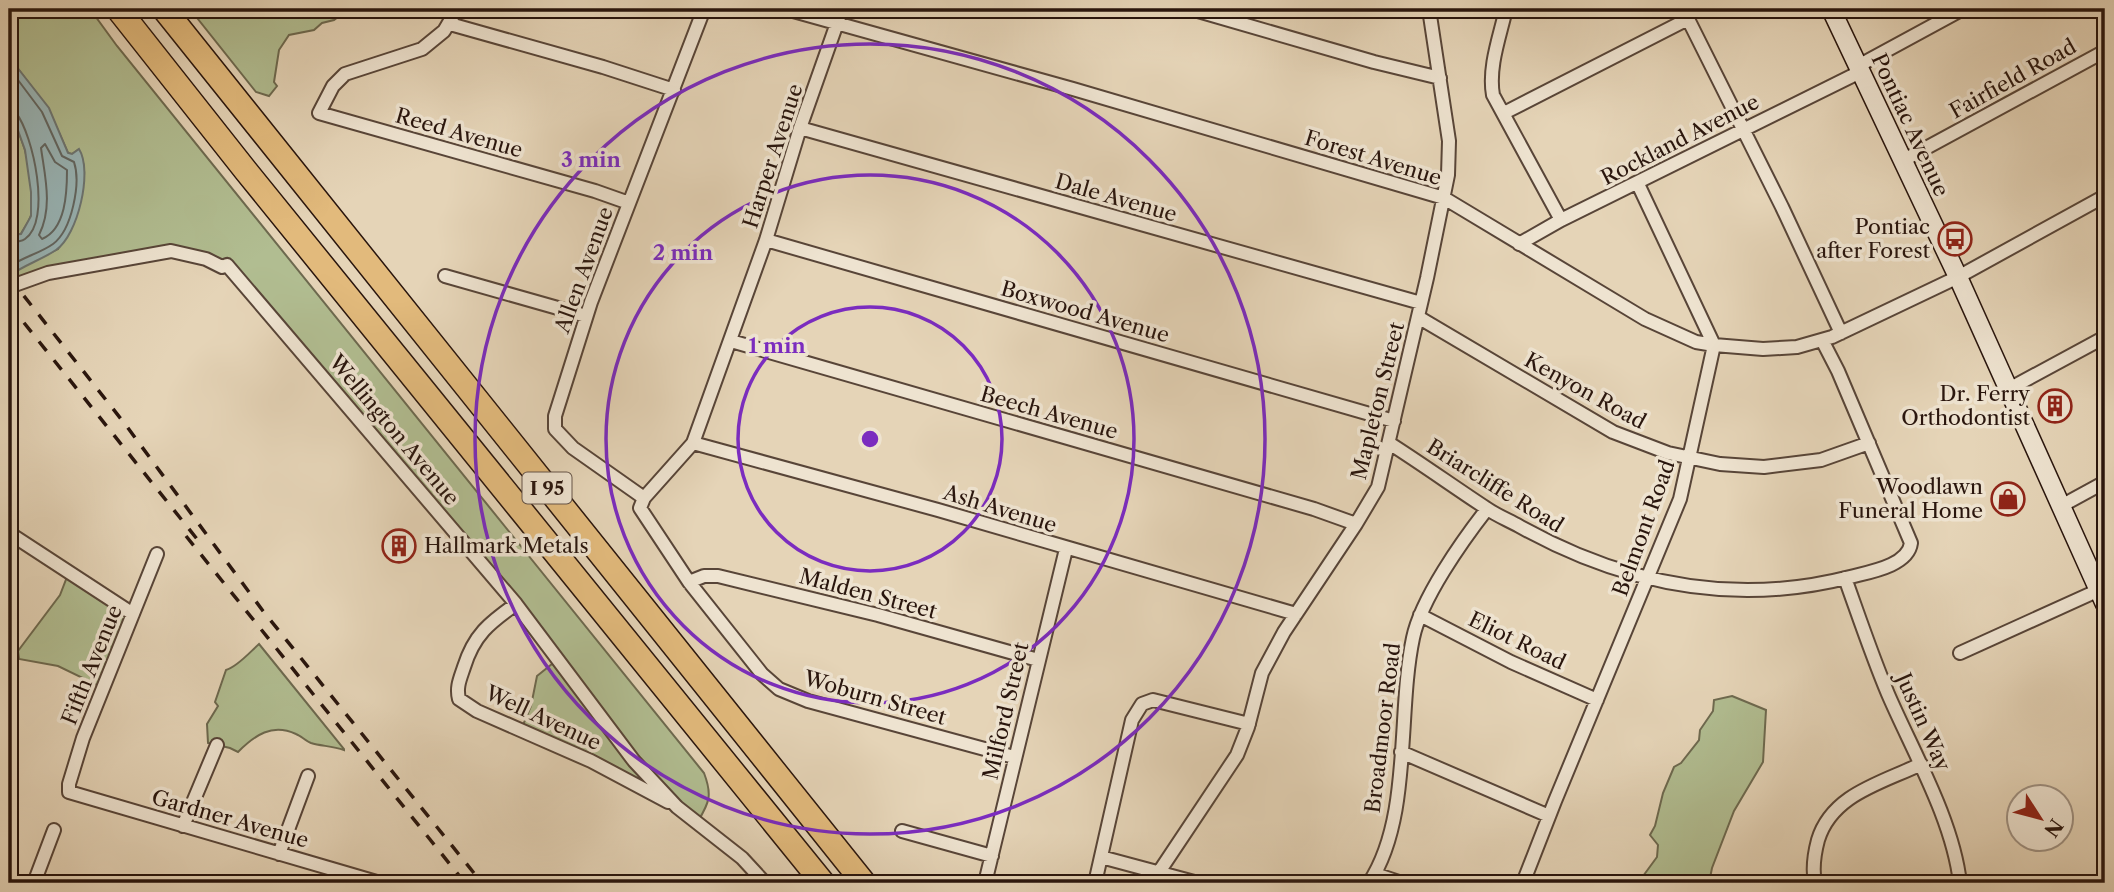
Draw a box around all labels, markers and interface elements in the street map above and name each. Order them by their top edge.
street label: Fairfield Road [1945,33,2081,124]
street label: Pontiac Avenue [1866,49,1954,200]
street label: Harper Avenue [737,81,808,231]
street label: Rockland Avenue [1597,89,1763,190]
street label: Reed Avenue [393,102,526,163]
street label: Forest Avenue [1302,125,1445,190]
text: 3 min [561,147,622,172]
street label: Dale Avenue [1052,168,1180,227]
street label: Allen Avenue [549,203,618,337]
place label: Pontiac after Forest [1816,214,1931,263]
bus stop icon: Pontiac after Forest [1936,220,1974,258]
text: 2 min [653,240,714,265]
street label: Boxwood Avenue [998,276,1172,348]
street label: Mapleton Street [1346,319,1409,482]
text: 1 min [748,333,806,358]
street label: Kenyon Road [1520,347,1650,434]
street label: Wellington Avenue [323,349,465,510]
street label: Beech Avenue [978,381,1121,444]
place label: Dr. Ferry Orthodontist [1901,381,2031,430]
building icon: Dr. Ferry Orthodontist [2036,387,2074,425]
centre of rings [858,427,882,451]
street label: Briarcliffe Road [1422,433,1568,538]
street label: Belmont Road [1607,456,1680,599]
road number: I 95 [522,472,572,503]
place label: Woodlawn Funeral Home [1838,474,1983,523]
street label: Ash Avenue [939,479,1060,538]
shop icon: Woodlawn Funeral Home [1989,480,2027,518]
building icon: Hallmark Metals [380,527,418,565]
place label: Hallmark Metals [424,533,589,558]
street label: Malden Street [797,563,940,624]
street label: Fifth Avenue [56,601,127,728]
street label: Eliot Road [1465,606,1570,675]
street label: Milford Street [978,639,1034,782]
street label: Broadmoor Road [1360,641,1405,814]
street label: Woburn Street [800,665,950,730]
street label: Justin Way [1890,666,1956,775]
street label: Well Avenue [480,679,605,755]
street label: Gardner Avenue [149,784,311,853]
north arrow [2006,784,2076,854]
text: N [2039,814,2068,841]

